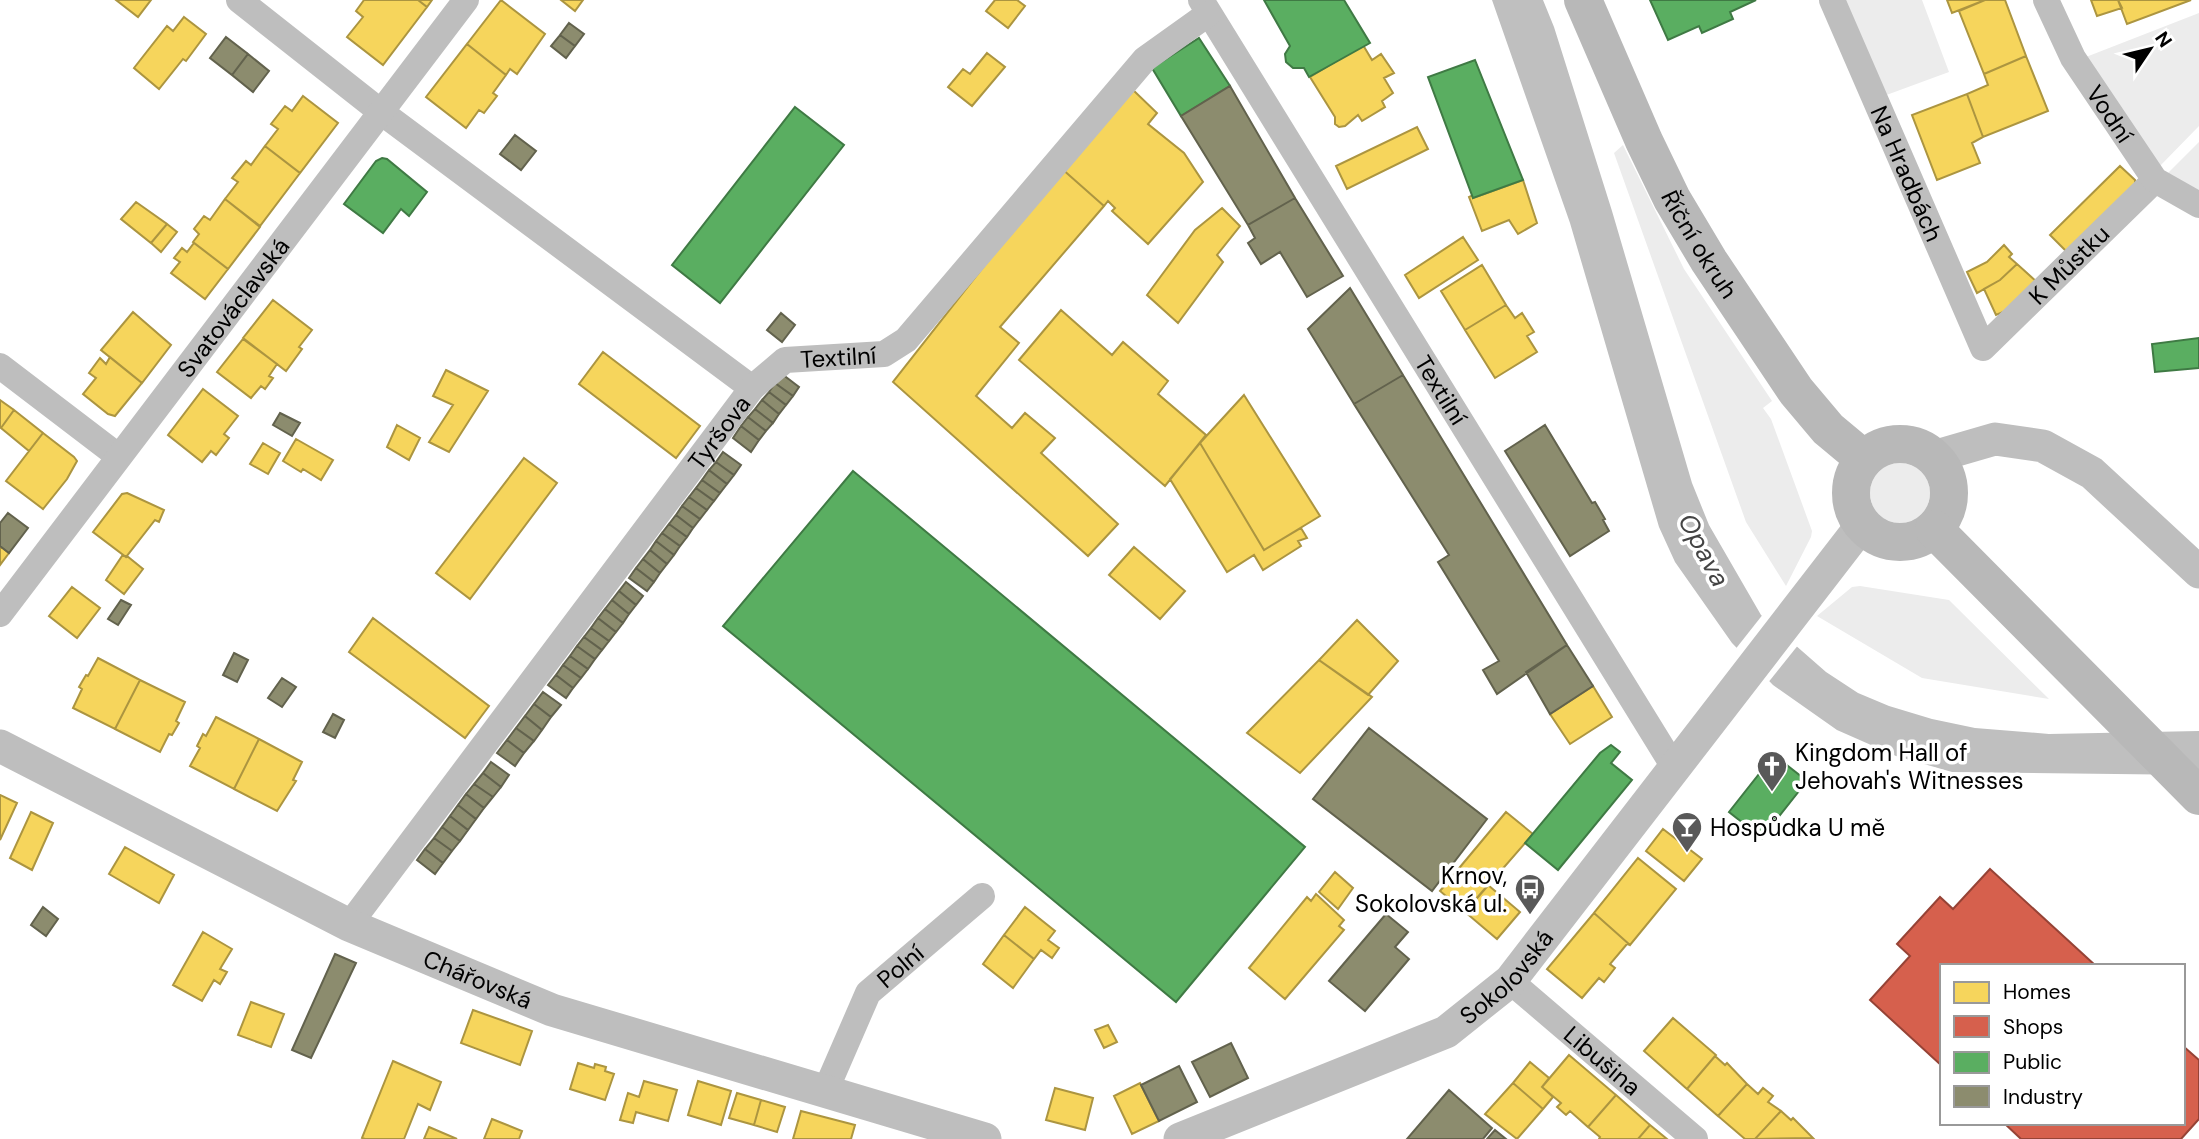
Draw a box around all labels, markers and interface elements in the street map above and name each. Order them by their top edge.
north arrow [2115,14,2185,84]
text: N [2149,27,2178,52]
street label: Vodní [2080,79,2141,149]
street label: Na Hradbách [1864,101,1950,246]
street label: Říční okruh [1655,185,1745,304]
street label: K Můstku [2022,218,2116,311]
street label: Svatováclavská [170,231,296,383]
street label: Textilní [799,339,878,375]
street label: Textilní [1408,349,1475,431]
street label: Tyršova [681,389,757,476]
water label: Opava [1671,507,1737,593]
place label: Kingdom Hall of Jehovah's Witnesses [1795,737,2024,796]
church icon: Kingdom Hall of Jehovah's Witnesses [1755,749,1789,793]
bar icon: Hospůdka U mě [1670,810,1704,854]
place label: Hospůdka U mě [1710,812,1885,843]
place label: Krnov, Sokolovská ul. [1355,860,1507,919]
bus stop icon: Krnov, Sokolovská ul. [1513,872,1547,916]
street label: Sokolovská [1453,923,1560,1031]
street label: Polní [870,937,930,994]
street label: Chářovská [419,942,537,1016]
legend [1940,964,2185,1125]
text: Homes [2003,978,2071,1006]
text: Shops [2003,1013,2063,1041]
street label: Libušina [1558,1019,1648,1102]
text: Public [2003,1048,2062,1076]
text: Industry [2003,1083,2083,1111]

